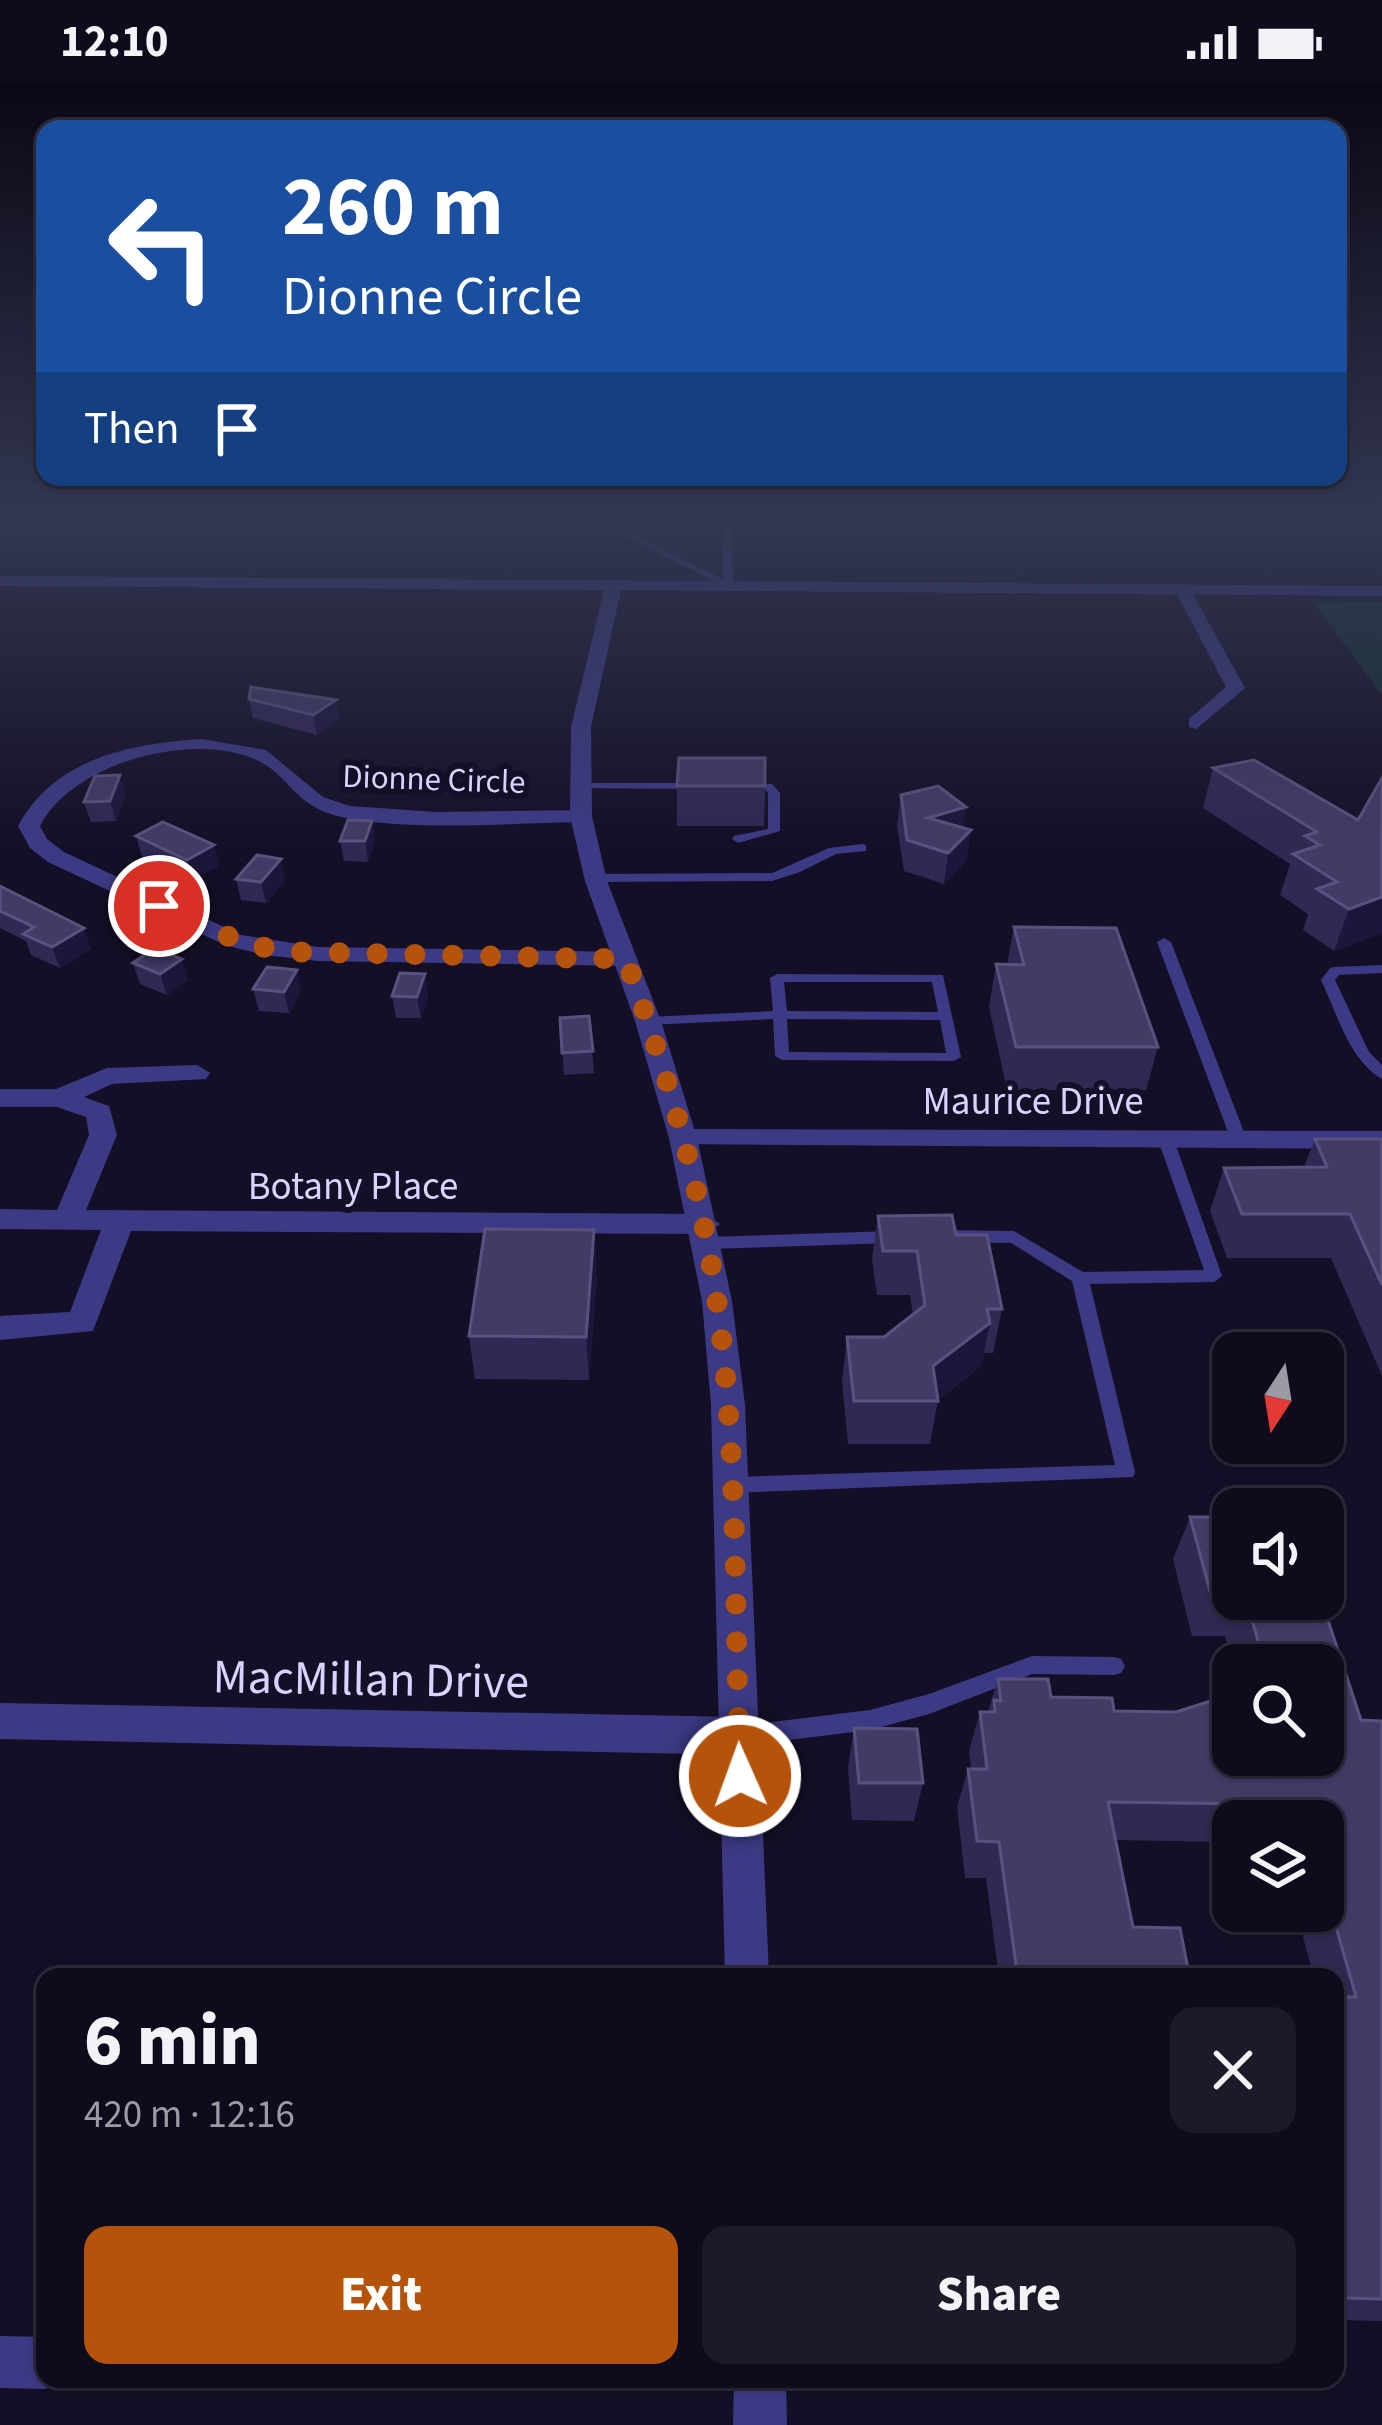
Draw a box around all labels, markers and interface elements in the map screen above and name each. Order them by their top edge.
text: 12:10 [60,10,169,74]
text: 260 m [282,148,504,268]
icon: left [84,168,240,324]
text: Dionne Circle [282,259,582,336]
icon: arrive [204,396,270,462]
text: Then [84,397,180,461]
street label: Dionne Circle [342,753,526,806]
pin [108,855,210,957]
icon: arrive [126,873,192,939]
street label: Maurice Drive [923,1074,1143,1130]
street label: Botany Place [248,1159,458,1215]
north arrow [1212,1332,1344,1464]
map controls [1212,1332,1344,1932]
button: sound [1212,1488,1344,1620]
street label: MacMillan Drive [212,1643,530,1717]
button: search [1212,1644,1344,1776]
position arrow [677,1713,803,1839]
button: layers [1212,1800,1344,1932]
text: 6 min [84,1990,261,2093]
button: close [1170,2007,1296,2133]
text: 420 m · 12:16 [84,2087,295,2143]
button: Exit [84,2226,678,2364]
button: Share [702,2226,1296,2364]

